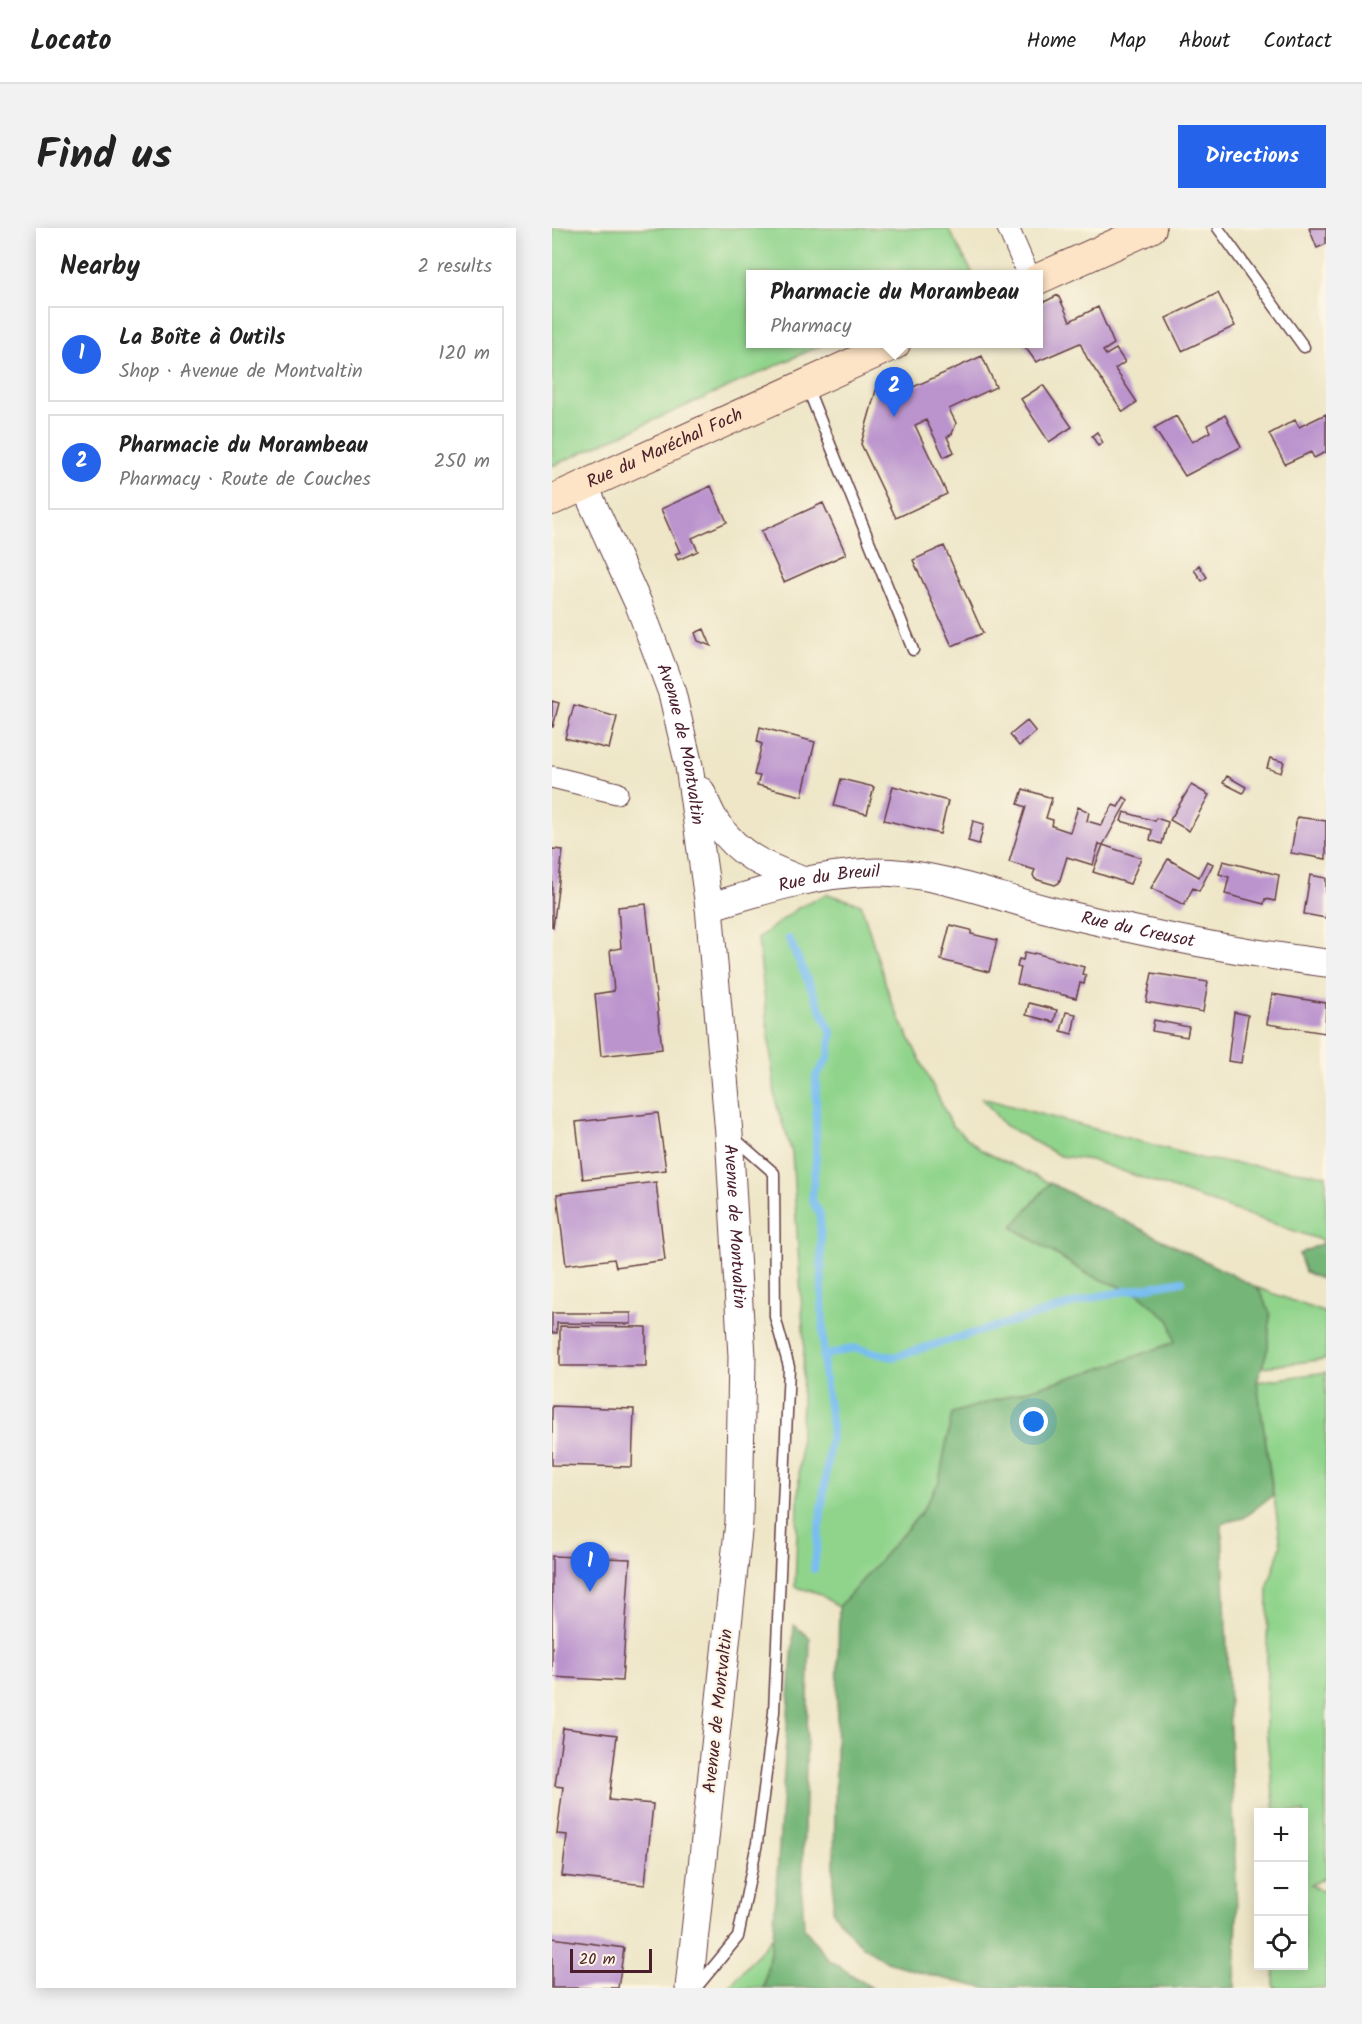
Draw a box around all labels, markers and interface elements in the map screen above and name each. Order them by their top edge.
text: Locato [30,19,111,64]
text: Home [1027,25,1076,58]
text: Map [1109,25,1146,58]
text: About [1179,25,1230,58]
text: Contact [1263,25,1332,58]
text: Find us [36,123,172,190]
button: Directions [1178,125,1326,188]
text: Nearby [60,246,140,288]
text: 2 results [417,251,492,283]
popup [746,270,1043,348]
text: Pharmacie du Morambeau [770,276,1019,311]
text: Pharmacy [770,311,851,343]
text: La Boîte à Outils [119,321,285,356]
text: 1 [78,338,85,370]
text: 120 m [438,338,490,370]
text: Shop · Avenue de Montvaltin [119,356,363,388]
pin: 2 [874,368,914,417]
street label: Rue du Maréchal Foch [582,400,748,497]
text: Pharmacie du Morambeau [119,429,368,464]
text: 2 [76,446,87,478]
text: 250 m [434,446,490,478]
text: Pharmacy · Route de Couches [119,464,371,496]
street label: Avenue de Montvaltin [648,659,712,827]
street label: Rue du Breuil [775,857,881,901]
street label: Rue du Creusot [1078,904,1198,956]
street label: Avenue de Montvaltin [715,1143,754,1310]
your location [1019,1407,1048,1436]
pin: 1 [570,1542,609,1592]
street label: Avenue de Montvaltin [696,1628,742,1794]
map controls [1254,1808,1308,1970]
button: + [1254,1808,1308,1862]
button: − [1254,1862,1308,1916]
button: locate [1254,1916,1308,1970]
scale bar [570,1946,652,1974]
text: 20 m [579,1947,615,1972]

